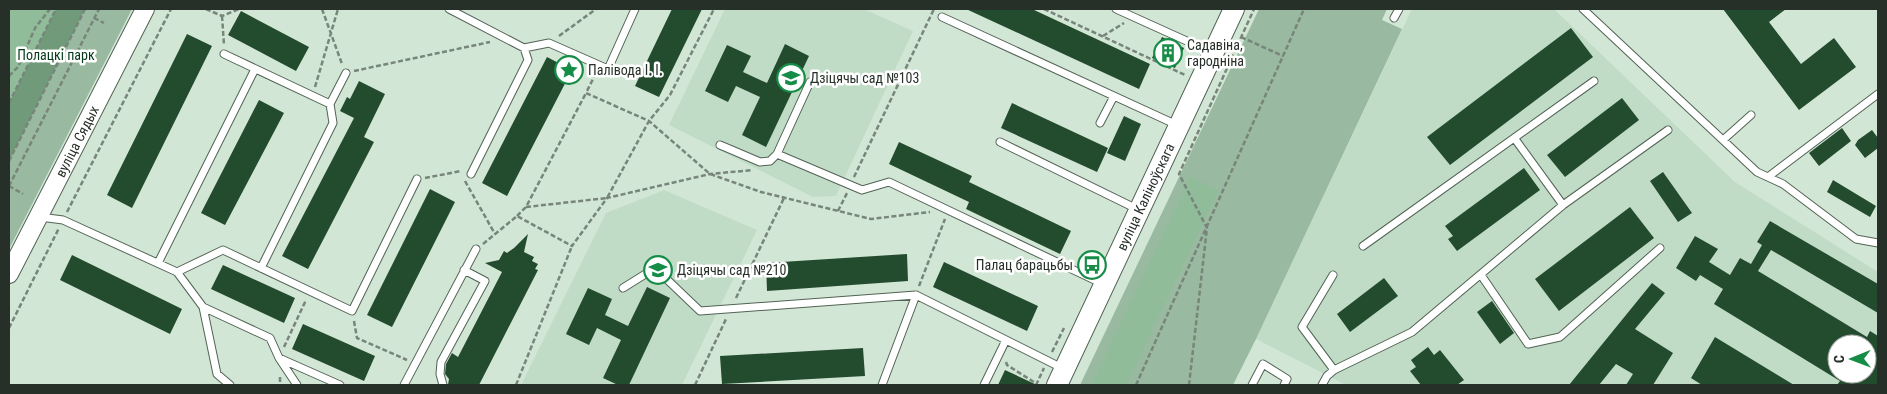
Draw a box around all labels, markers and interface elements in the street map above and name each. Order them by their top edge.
place label: Садавіна, гародніна [1187,37,1244,69]
building icon: Садавіна, гародніна [1153,38,1183,68]
park label: Полацкі парк [17,47,95,63]
place icon: Палівода І. І. [554,55,584,85]
place label: Палівода І. І. [588,62,662,78]
school or university icon: Дзіцячы сад №103 [776,63,806,93]
place label: Дзіцячы сад №103 [810,70,919,86]
street label: вуліца Сядых [52,103,102,180]
street label: вуліца Каліноўскага [1113,141,1178,253]
bus stop icon: Палац барацьбы [1077,250,1107,280]
school or university icon: Дзіцячы сад №210 [643,255,673,285]
place label: Палац барацьбы [976,257,1073,273]
place label: Дзіцячы сад №210 [677,262,786,278]
north arrow [1827,334,1877,384]
text: С [1831,355,1847,363]

